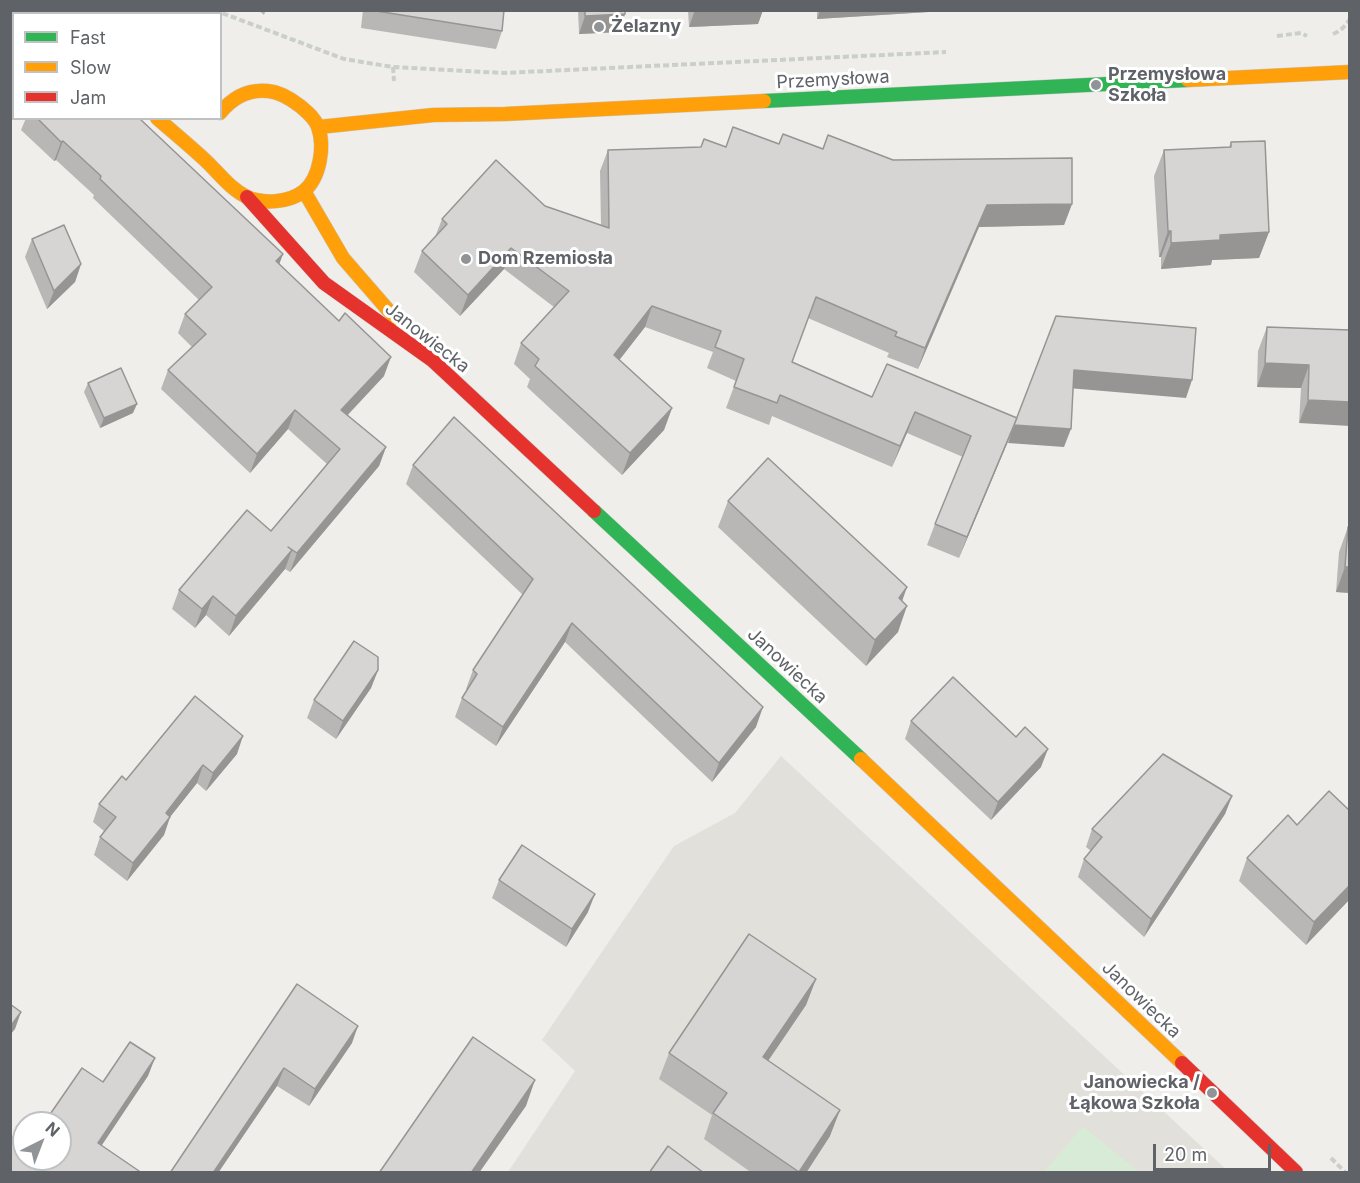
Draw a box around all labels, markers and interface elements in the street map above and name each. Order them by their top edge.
legend [12,12,222,120]
place label: Żelazny [611,16,681,38]
marker: Żelazny [592,20,606,34]
text: Fast [70,27,106,48]
text: Slow [70,57,111,78]
place label: Przemysłowa Szkoła [1108,64,1226,106]
street label: Przemysłowa [776,66,890,94]
marker: Przemysłowa Szkoła [1089,78,1103,92]
text: Jam [70,87,106,108]
place label: Dom Rzemiosła [478,248,613,270]
marker: Dom Rzemiosła [459,252,473,266]
street label: Janowiecka [380,298,474,378]
street label: Janowiecka [743,624,831,708]
street label: Janowiecka [1097,957,1185,1043]
place label: Janowiecka / Łąkowa Szkoła [1069,1072,1200,1114]
marker: Janowiecka / Łąkowa Szkoła [1205,1086,1219,1100]
north arrow [12,1111,72,1171]
text: N [41,1118,64,1141]
scale bar [1156,1132,1274,1170]
text: 20 m [1164,1144,1207,1165]

